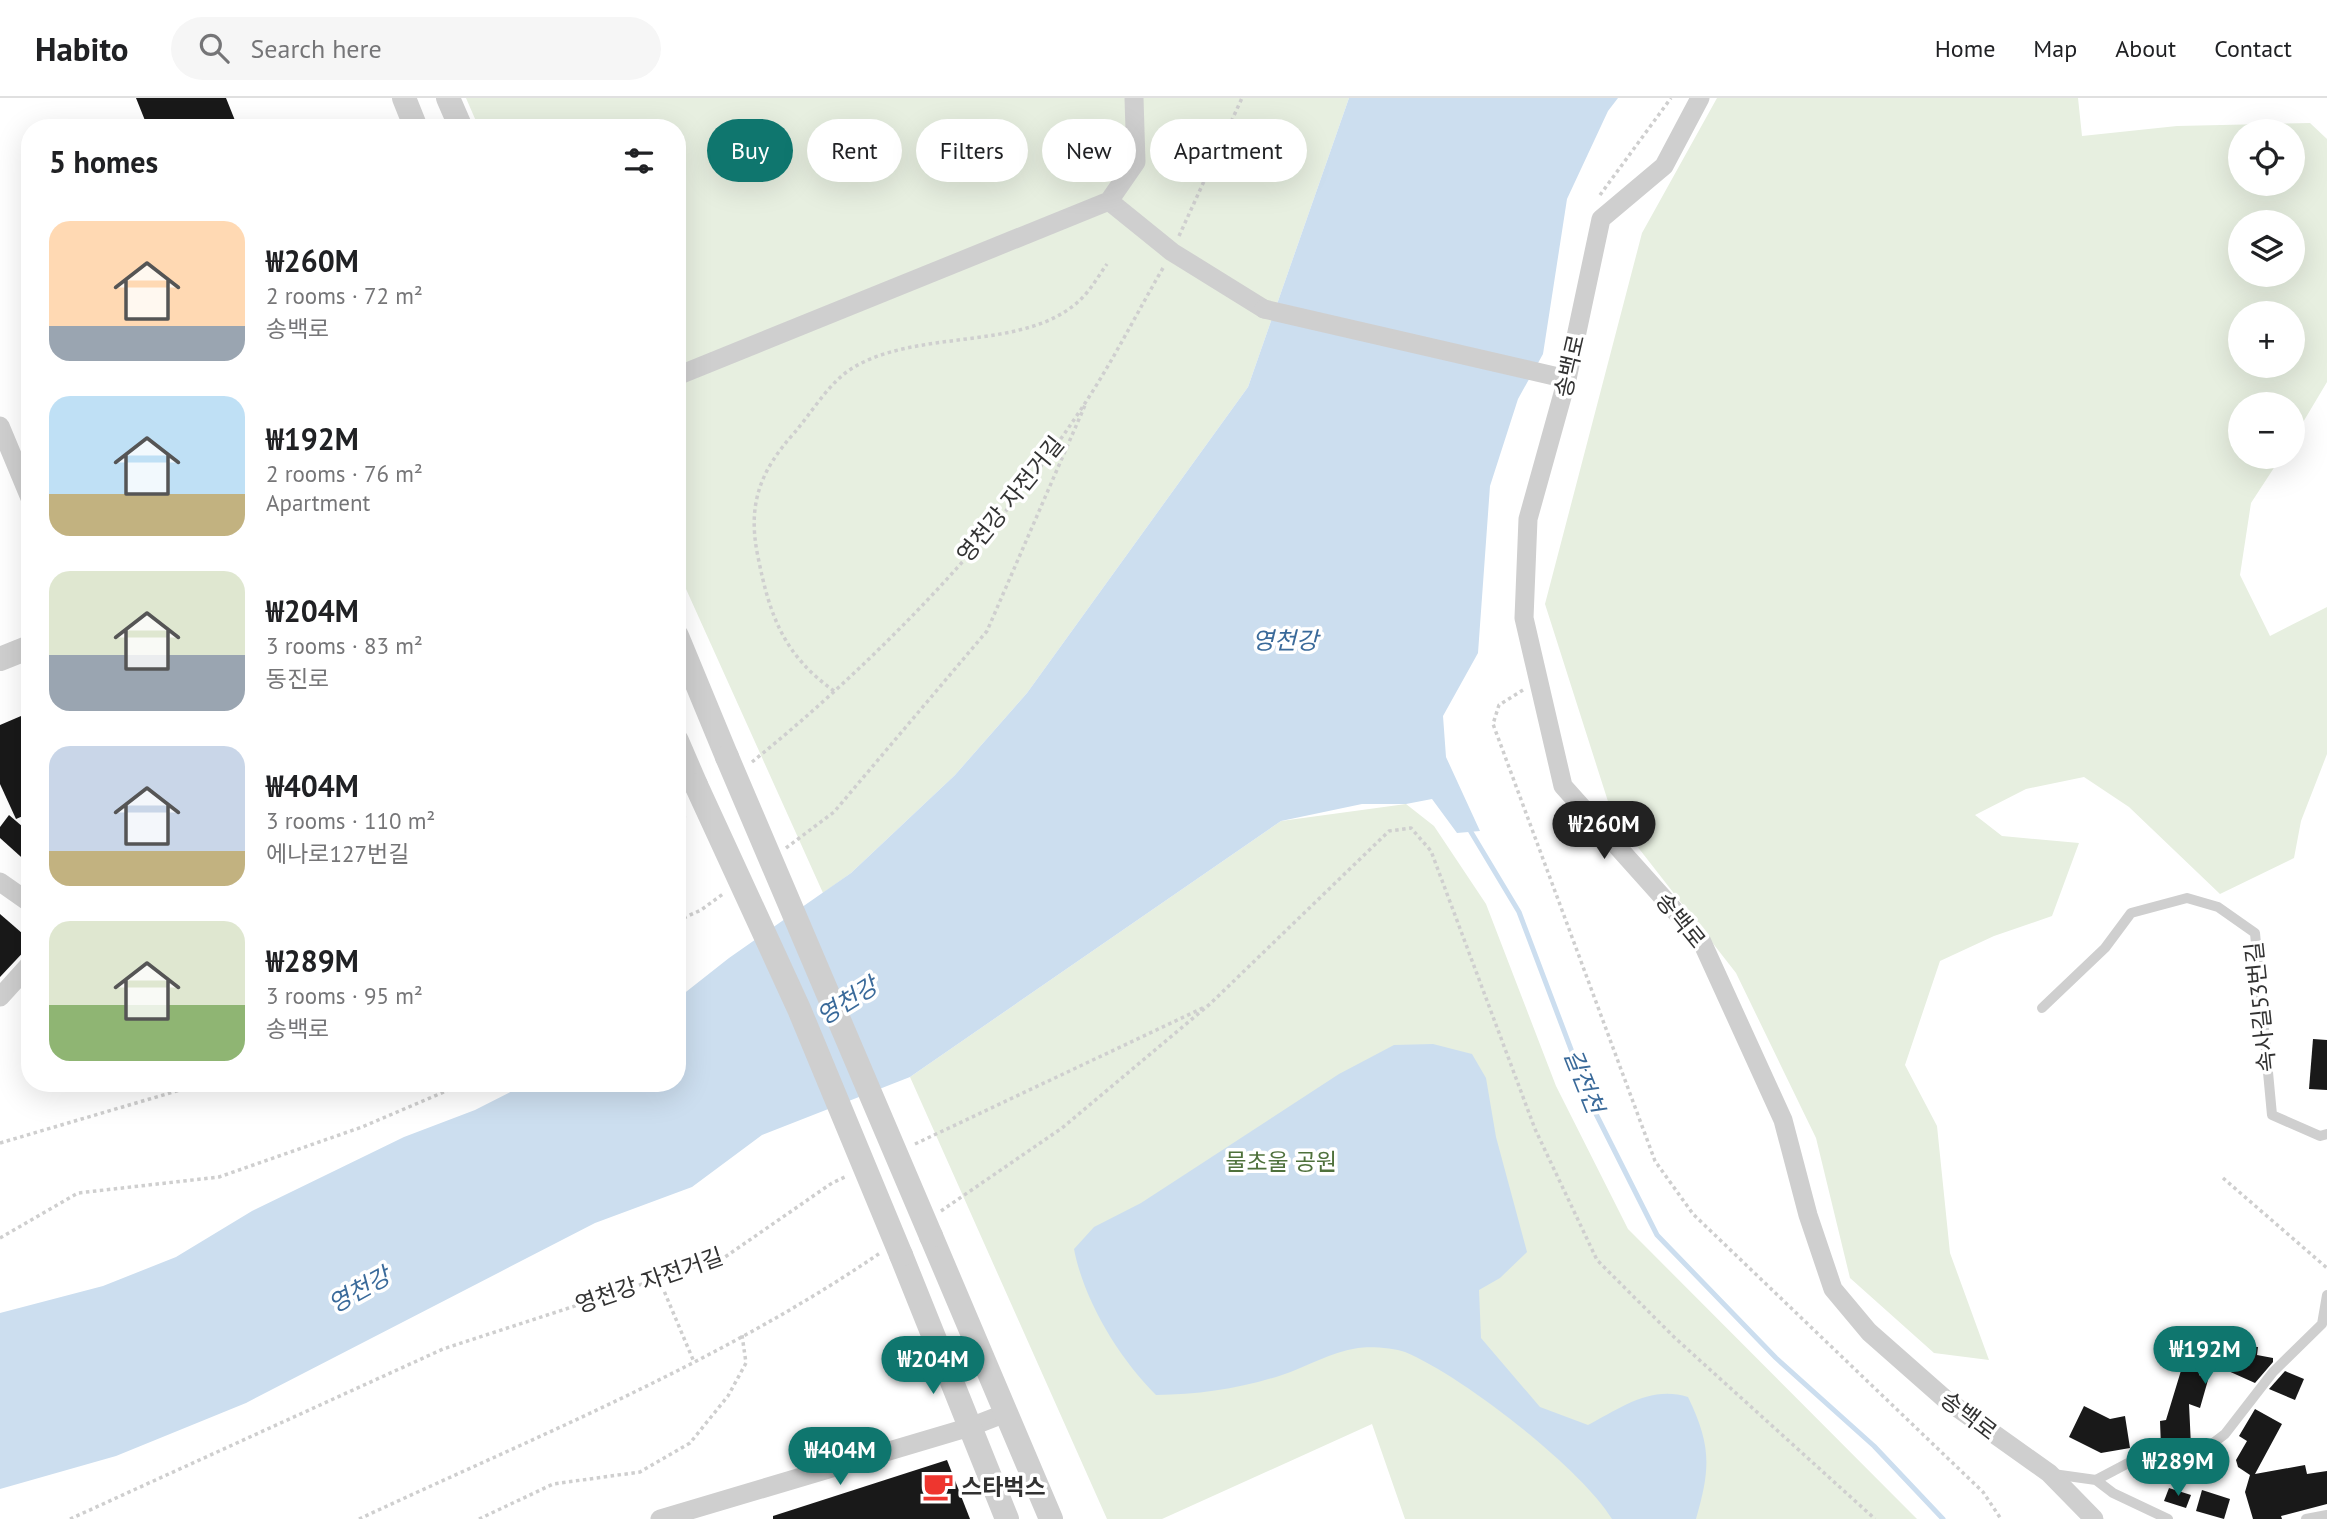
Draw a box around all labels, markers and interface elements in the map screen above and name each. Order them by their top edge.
search box [171,17,661,80]
text: Habito [35,27,129,70]
icon: search [195,29,233,67]
text: Search here [251,32,382,65]
text: Home [1935,33,1995,64]
text: Map [2033,33,2077,64]
text: About [2115,33,2176,64]
text: Contact [2214,33,2292,64]
chip: Buy [707,119,793,182]
chip: Rent [807,119,902,182]
chip: Filters [916,119,1028,182]
chip: New [1042,119,1136,182]
chip: Apartment [1150,119,1307,182]
map controls [2228,119,2305,469]
button: locate [2228,119,2305,196]
text: 5 homes [49,142,158,181]
icon: filters [620,142,658,180]
button: layers [2228,210,2305,287]
text: ₩260M [266,241,359,280]
icon: home [105,249,189,333]
text: 2 rooms · 72 m² [266,281,423,310]
button: + [2228,301,2305,378]
text: 송백로 [266,314,329,343]
street label: 송백로 [1548,332,1590,400]
button: − [2228,392,2305,469]
text: ₩192M [266,419,359,458]
icon: home [105,424,189,508]
street label: 영천강 자전거길 [950,430,1070,568]
text: 2 rooms · 76 m² [266,459,423,488]
text: Apartment [266,488,370,517]
text: ₩204M [266,591,359,630]
icon: home [105,599,189,683]
water label: 영천강 [1252,625,1321,656]
text: 3 rooms · 83 m² [266,631,423,660]
text: 동진로 [266,664,329,693]
text: ₩404M [266,766,359,805]
icon: home [105,774,189,858]
pin: ₩260M [1555,802,1653,861]
text: 3 rooms · 110 m² [266,806,435,835]
text: ₩260M [1568,809,1640,838]
text: 에나로127번길 [266,839,409,868]
street label: 송백로 [1650,886,1712,954]
street label: 속사길53번길 [2239,940,2281,1074]
text: ₩289M [266,941,359,980]
icon: home [105,949,189,1033]
water label: 영천강 [811,969,886,1032]
text: 3 rooms · 95 m² [266,981,423,1010]
text: 송백로 [266,1014,329,1043]
water label: 갈전천 [1557,1044,1612,1120]
park label: 물초울 공원 [1225,1147,1337,1176]
street label: 영천강 자전거길 [571,1241,727,1319]
water label: 영천강 [323,1259,398,1320]
pin: ₩192M [2156,1326,2254,1386]
text: ₩192M [2169,1334,2241,1363]
pin: ₩204M [884,1336,982,1396]
text: ₩204M [897,1344,969,1373]
street label: 송백로 [1935,1384,2003,1446]
pin: ₩404M [791,1428,889,1487]
text: ₩404M [804,1435,876,1464]
pin: ₩289M [2129,1438,2227,1498]
text: ₩289M [2142,1446,2214,1475]
cafe icon: 스타벅스 [921,1469,955,1503]
place label: 스타벅스 [961,1472,1046,1501]

